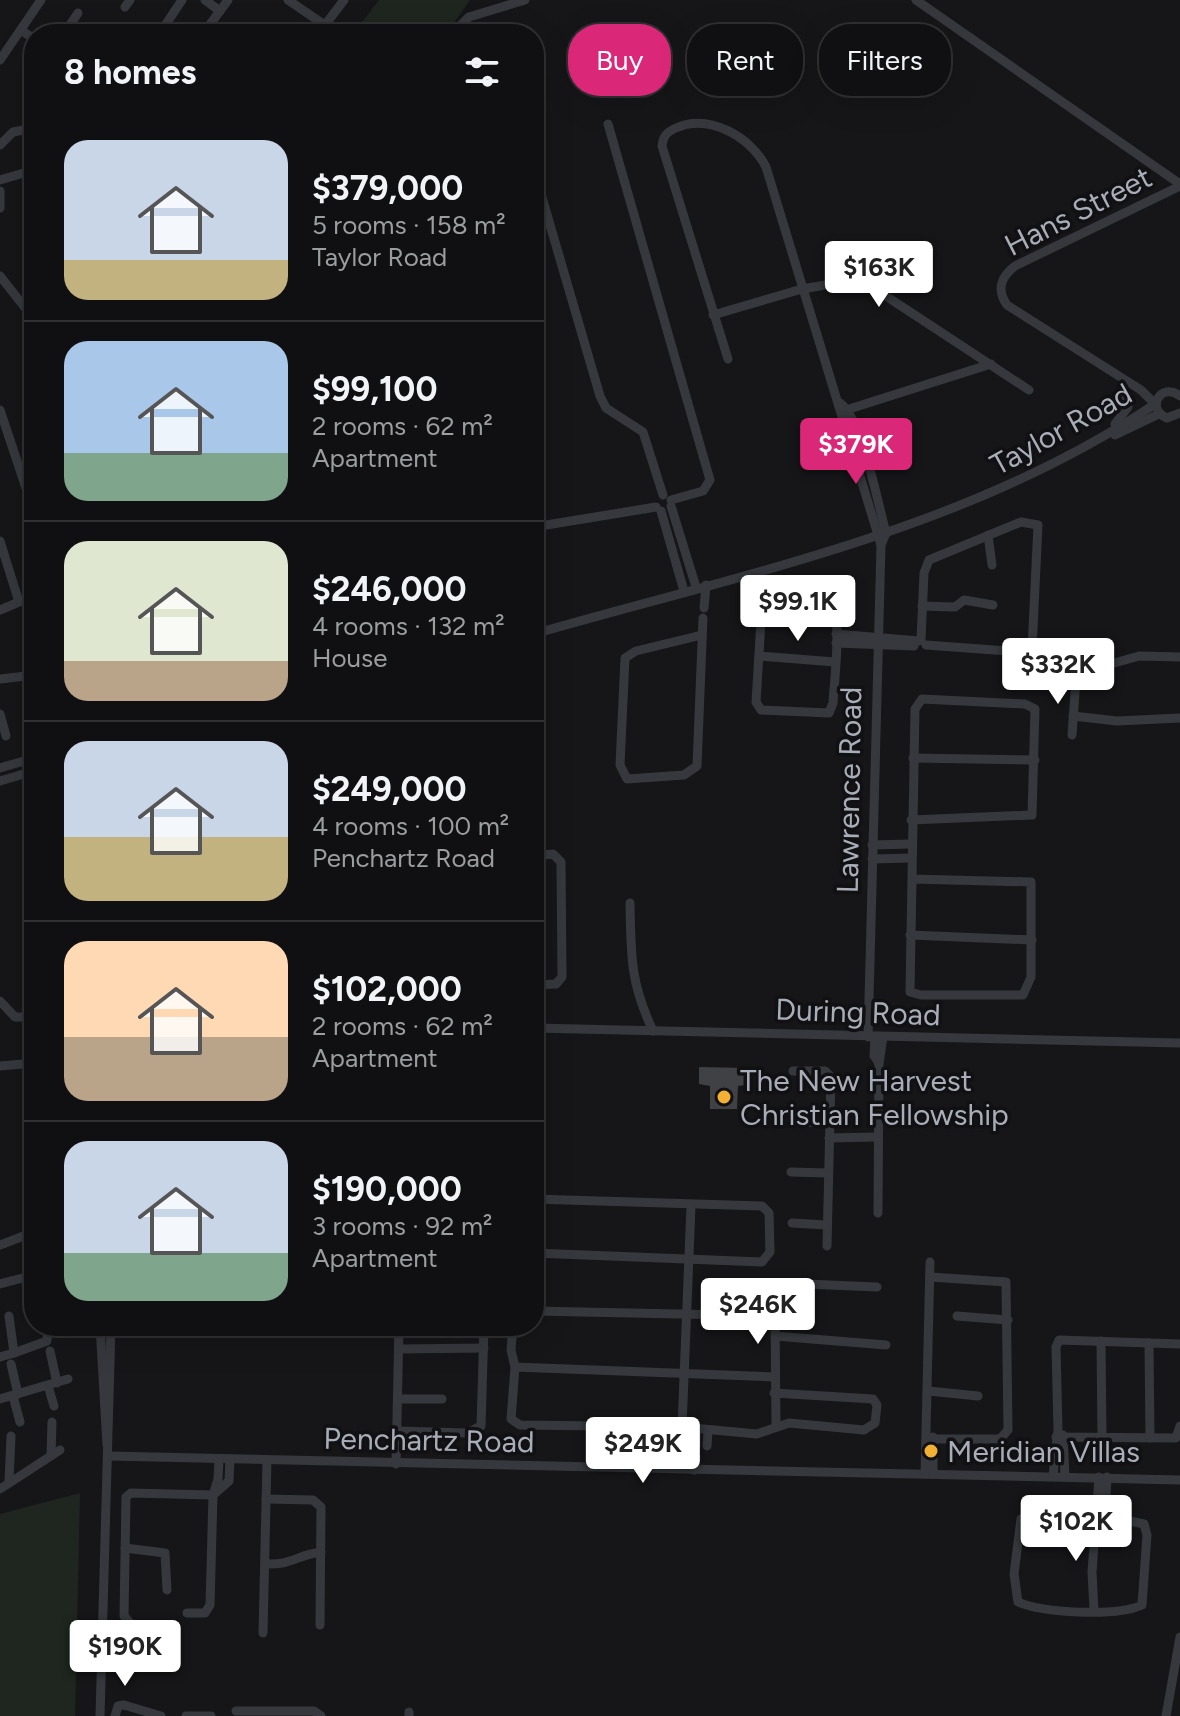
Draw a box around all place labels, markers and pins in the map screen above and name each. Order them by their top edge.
pin: $163K [823,241,935,309]
pin: $379K [800,418,912,486]
pin: $99.1K [733,575,863,643]
pin: $332K [1002,638,1114,706]
place label: The New Harvest Christian Fellowship [740,1062,1009,1133]
marker: The New Harvest Christian Fellowship [715,1088,733,1106]
pin: $246K [702,1278,814,1346]
pin: $249K [587,1417,699,1485]
place label: Meridian Villas [947,1433,1140,1470]
marker: Meridian Villas [922,1442,940,1460]
pin: $102K [1020,1495,1132,1563]
pin: $190K [69,1620,181,1688]

